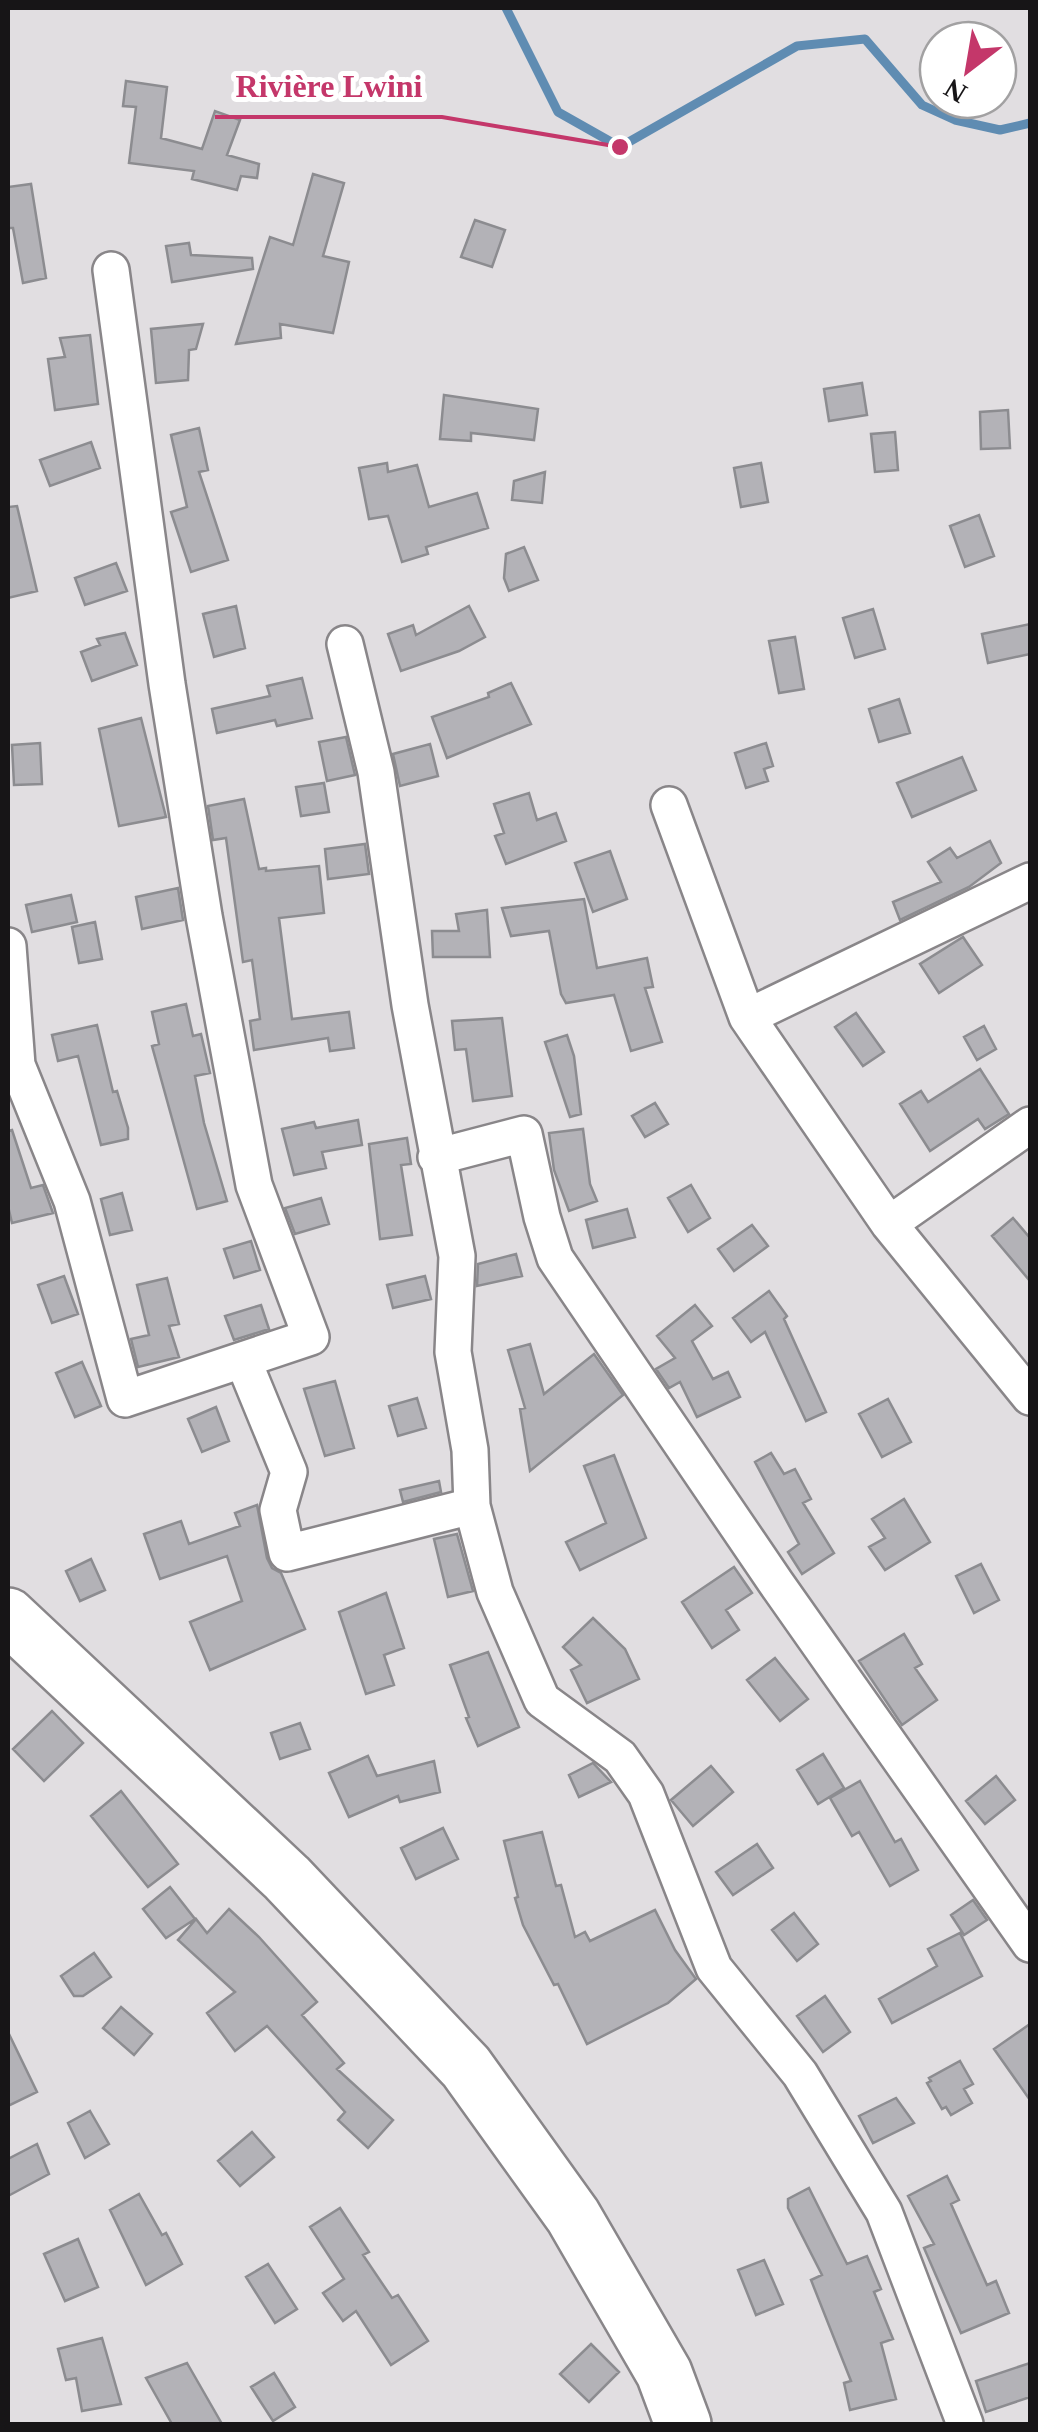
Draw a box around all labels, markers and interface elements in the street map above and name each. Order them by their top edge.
north arrow [918,20,1018,120]
callout: Rivière Lwini [215,55,442,117]
text: Rivière Lwini [236,68,423,104]
text: N [939,73,972,109]

